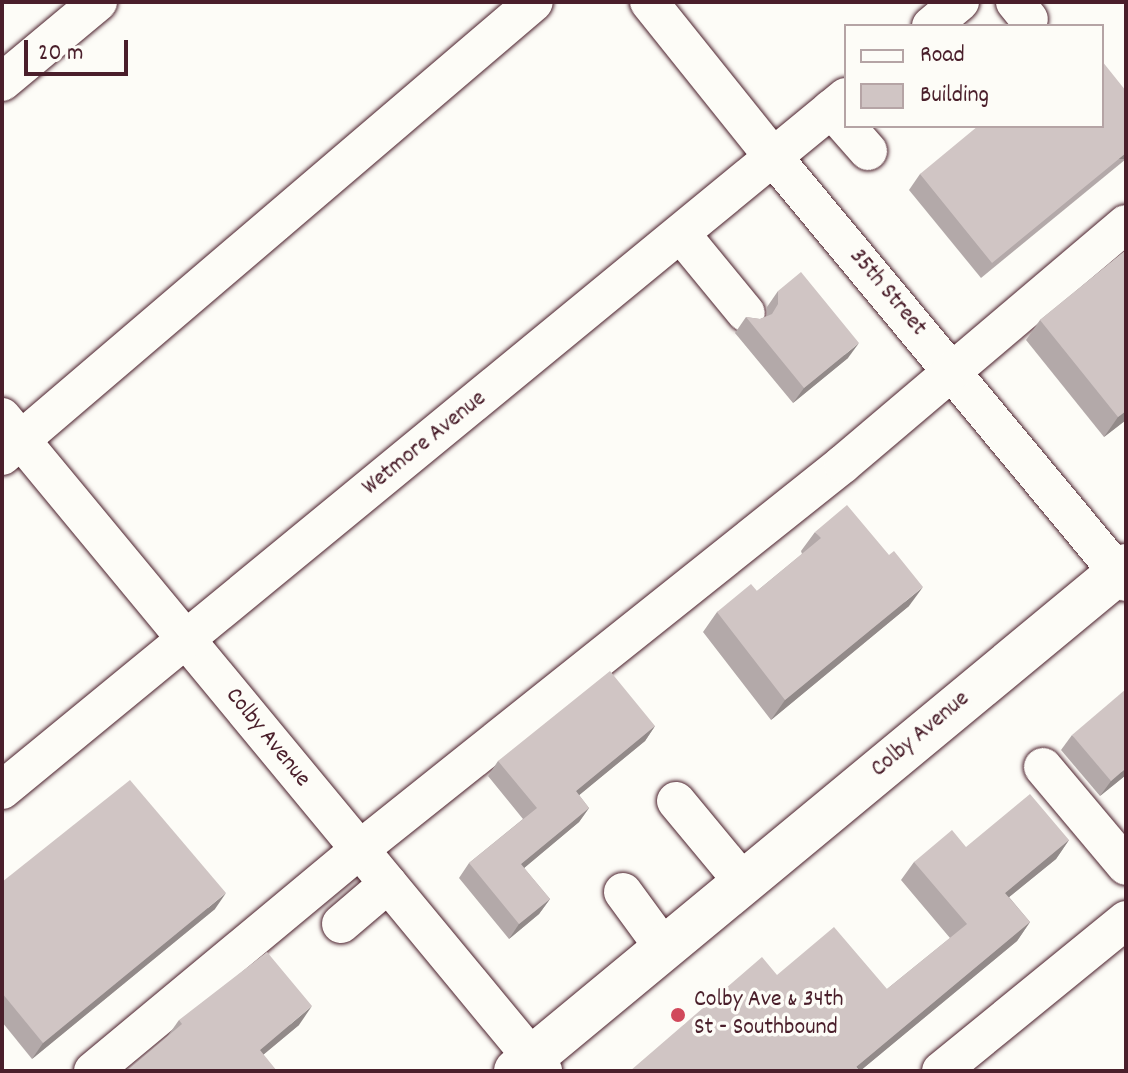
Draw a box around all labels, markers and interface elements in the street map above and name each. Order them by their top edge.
scale bar [28,24,132,74]
legend [844,24,1104,128]
text: 20 m [38,37,84,71]
text: Road [920,39,965,73]
text: Building [920,79,989,113]
street label: 35th Street [842,243,932,343]
street label: Wetmore Avenue [357,385,493,503]
street label: Colby Avenue [218,682,316,794]
street label: Colby Avenue [866,686,976,784]
place label: Colby Ave & 34th St - Southbound [694,987,844,1043]
marker: Colby Ave & 34th St - Southbound [669,1006,687,1024]

